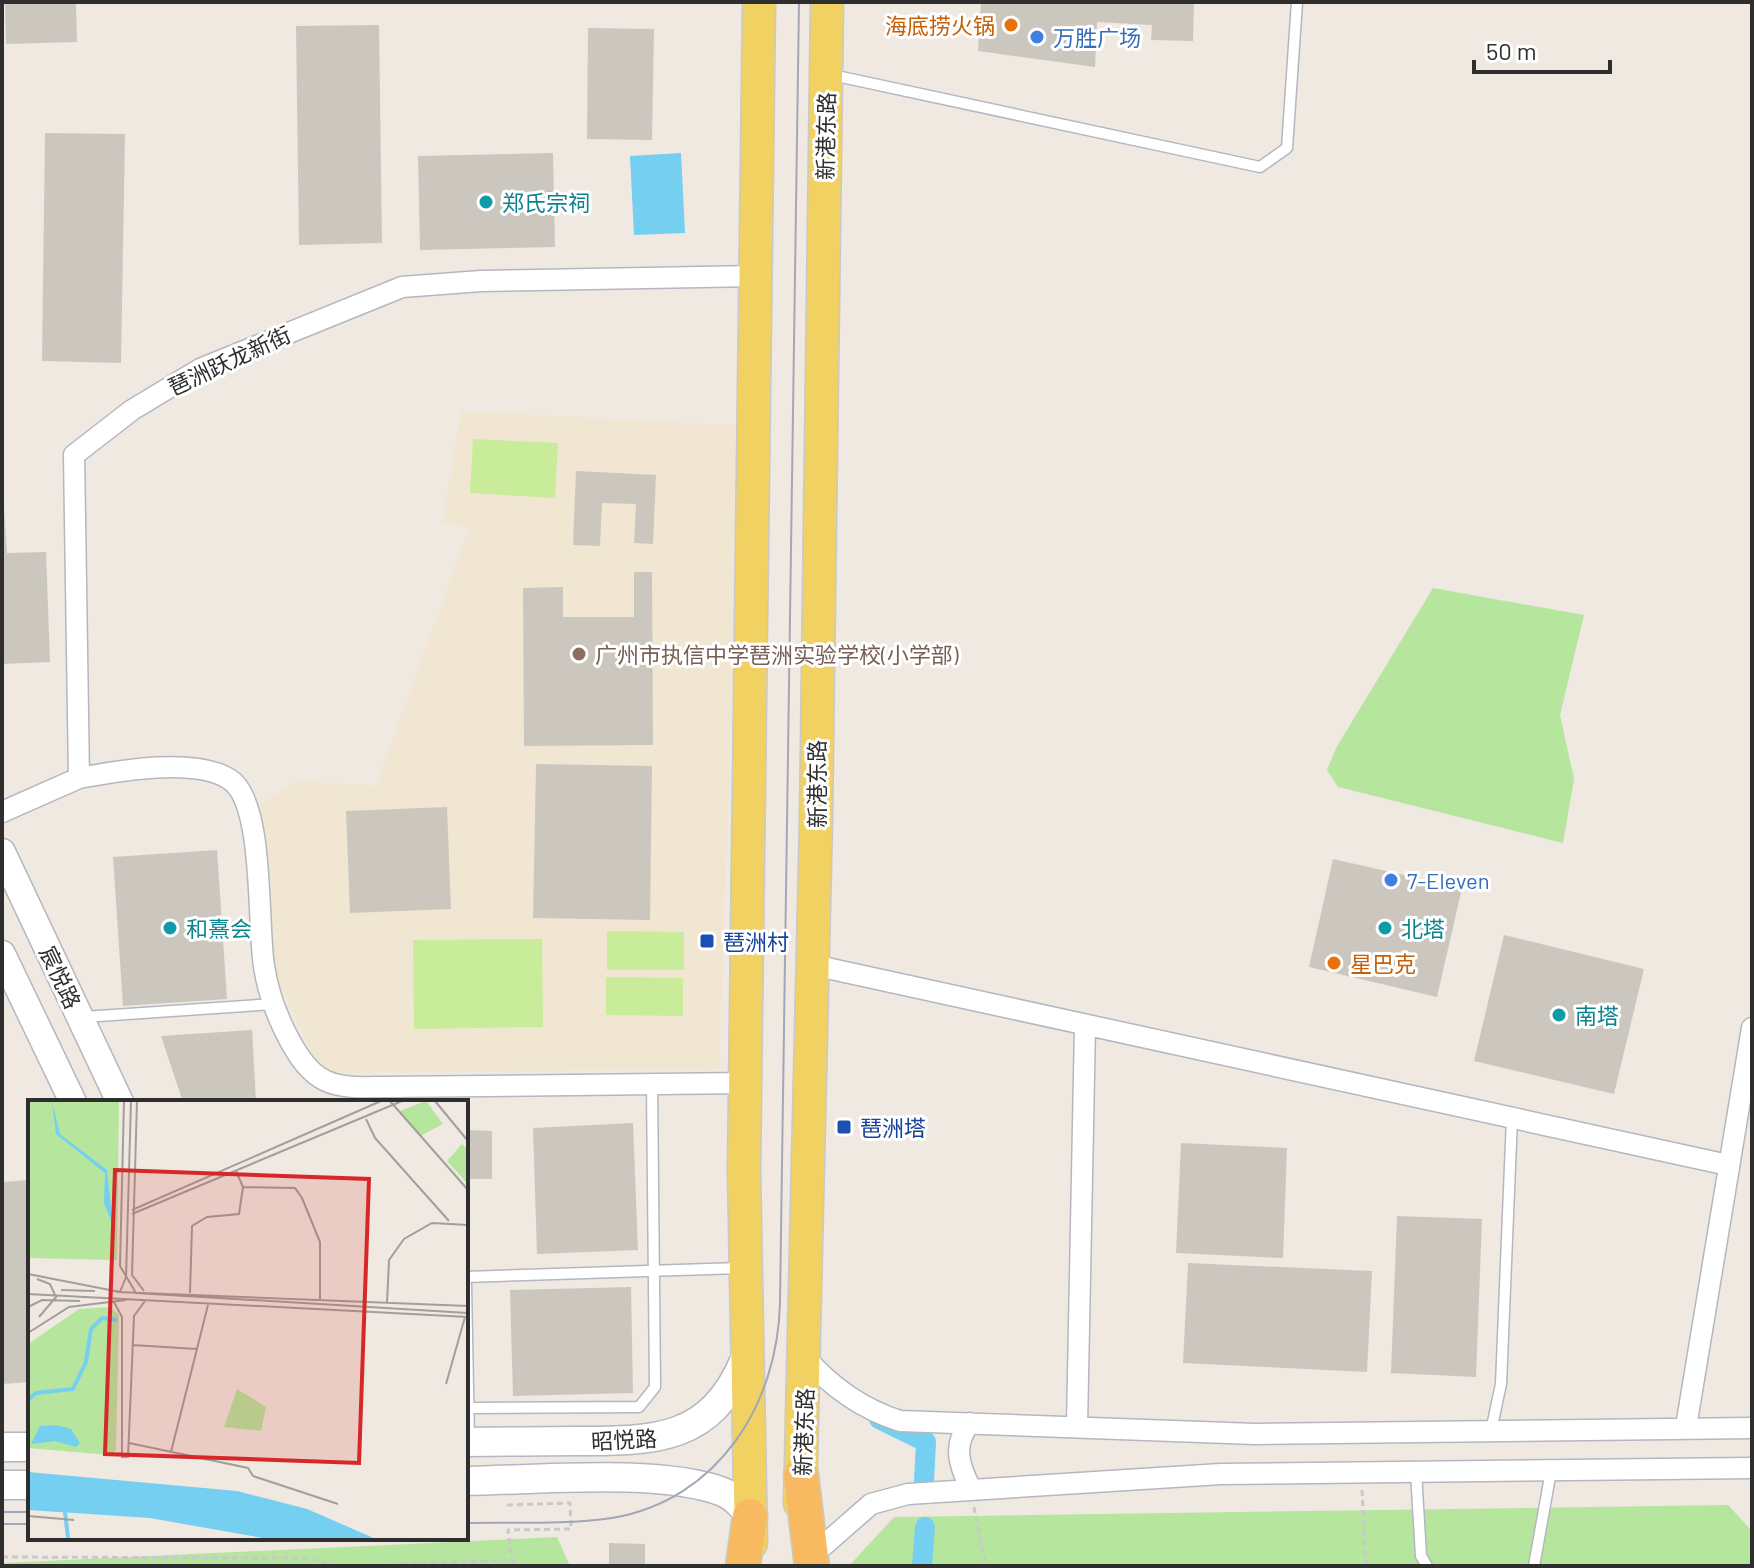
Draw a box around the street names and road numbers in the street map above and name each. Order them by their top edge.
street label: 新港东路 [811,92,839,180]
street label: 琶洲跃龙新街 [164,320,294,400]
street label: 新港东路 [803,740,829,828]
street label: 宸悦路 [35,942,87,1012]
street label: 新港东路 [788,1388,818,1476]
street label: 昭悦路 [590,1424,658,1454]

